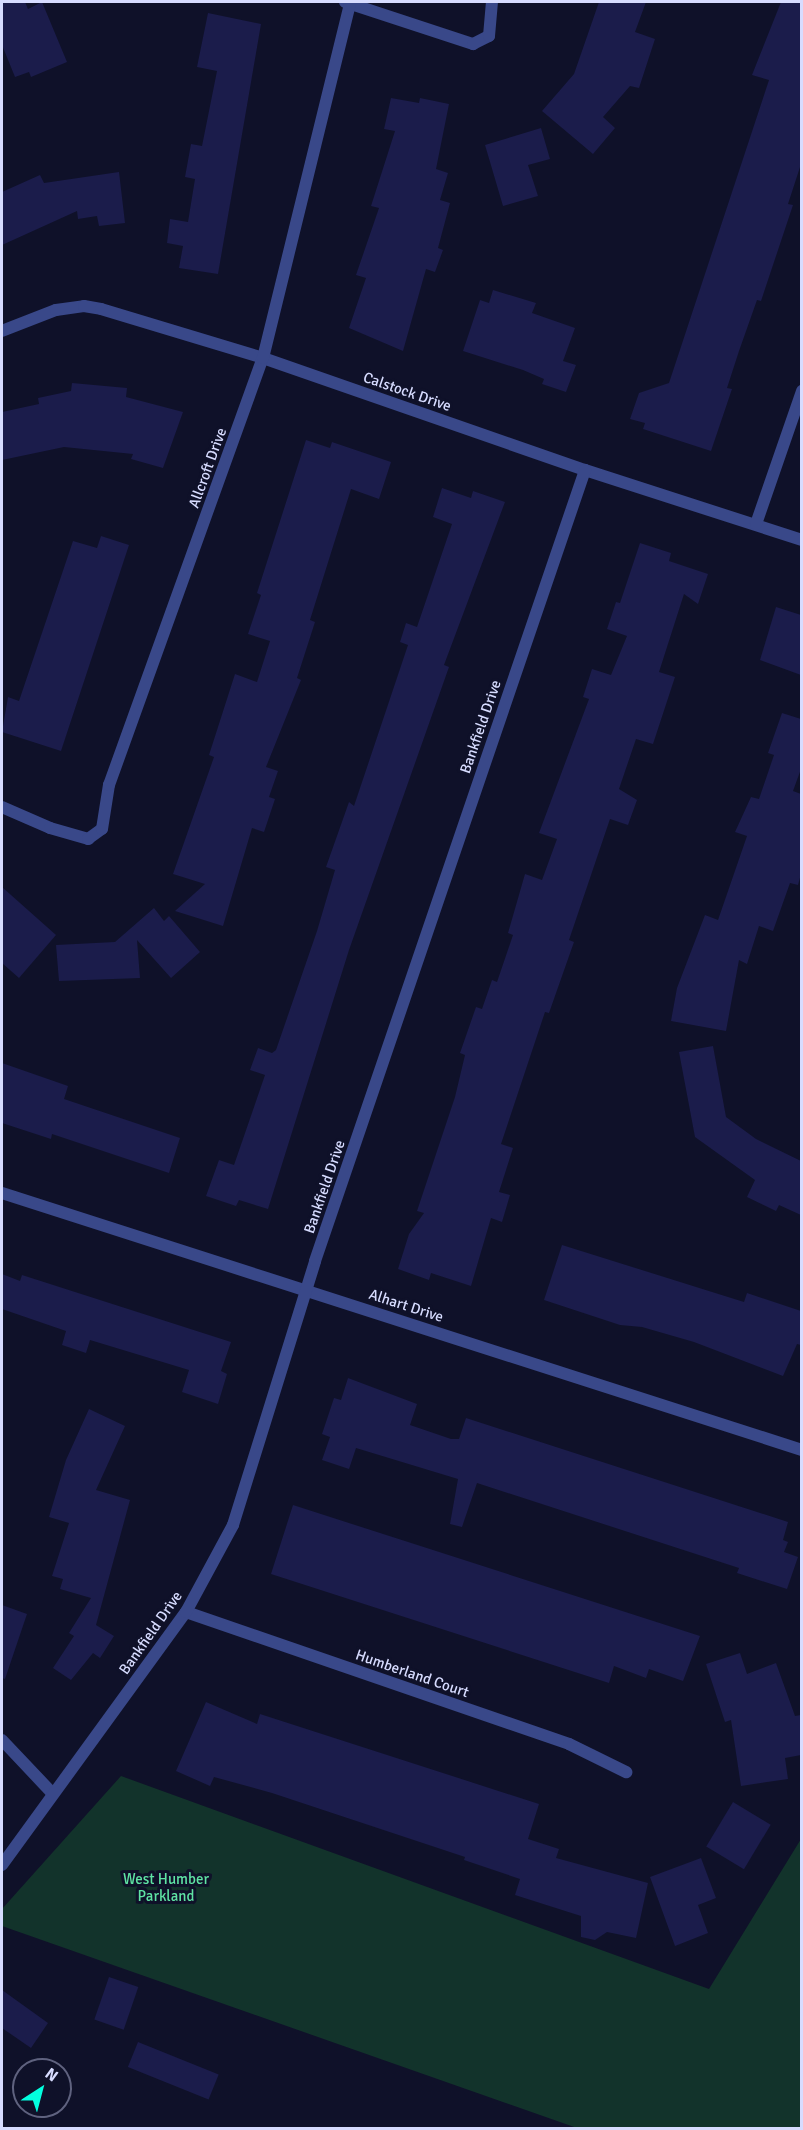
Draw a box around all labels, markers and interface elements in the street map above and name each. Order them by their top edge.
street label: Calstock Drive [361,369,453,415]
street label: Allcroft Drive [185,425,231,511]
street label: Bankfield Drive [457,678,505,776]
street label: Bankfield Drive [301,1138,349,1236]
street label: Alhart Drive [367,1286,445,1326]
street label: Bankfield Drive [116,1588,186,1678]
street label: Humberland Court [353,1646,471,1702]
park label: West Humber Parkland [123,1870,209,1905]
north arrow [12,2058,72,2118]
text: N [41,2064,62,2086]

